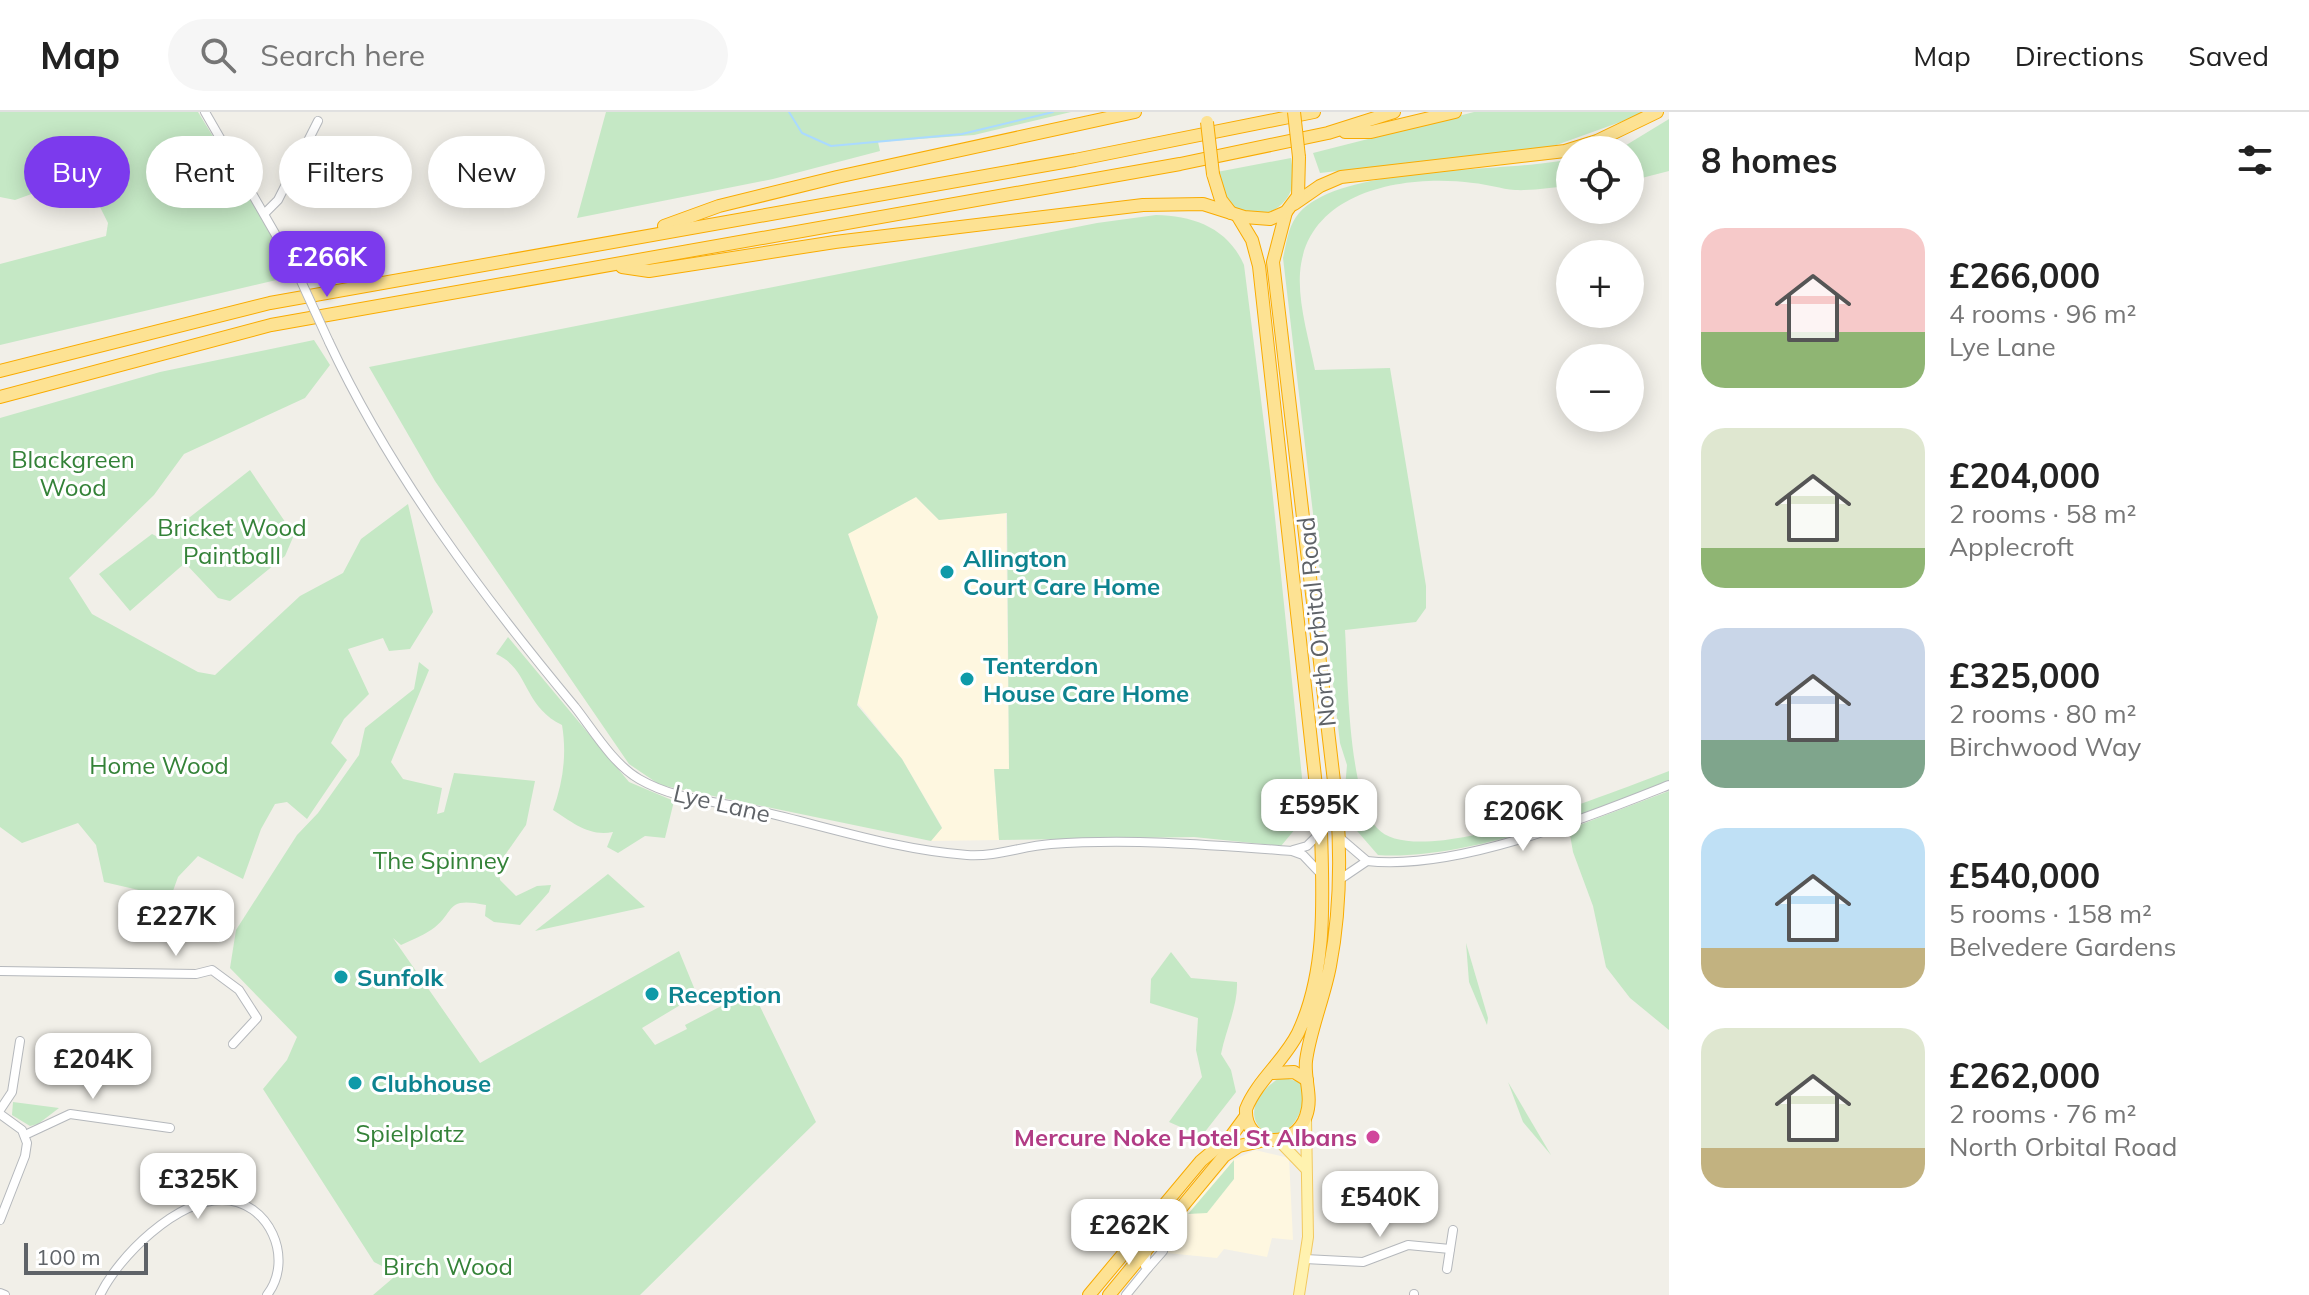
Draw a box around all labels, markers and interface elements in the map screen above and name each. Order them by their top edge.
search box [168,19,728,91]
text: Map [40,31,120,79]
icon: search [196,33,240,77]
text: Search here [260,36,425,74]
text: Map [1913,38,1971,73]
text: Directions [2015,38,2144,73]
text: Saved [2188,38,2269,73]
chip: Buy [24,136,130,208]
chip: Rent [146,136,263,208]
chip: Filters [279,136,412,208]
chip: New [428,136,545,208]
map controls [1556,136,1644,432]
button: locate [1556,136,1644,224]
icon: filters [2233,138,2277,182]
text: 8 homes [1701,139,1838,182]
pin: £266K [271,231,383,299]
text: £266K [287,240,367,273]
button: + [1556,240,1644,328]
text: £266,000 [1949,254,2100,297]
icon: home [1765,260,1861,356]
text: 4 rooms · 96 m² [1949,297,2136,330]
text: Lye Lane [1949,330,2056,363]
button: − [1556,344,1644,432]
park label: Blackgreen Wood [11,444,135,502]
text: £204,000 [1949,454,2100,497]
icon: home [1765,460,1861,556]
text: 2 rooms · 58 m² [1949,497,2136,530]
park label: Bricket Wood Paintball [157,512,307,570]
street label: North Orbital Road [1290,516,1342,728]
text: Applecroft [1949,530,2074,563]
place label: Allington Court Care Home [963,543,1160,601]
marker: Allington Court Care Home [938,563,956,581]
place label: Tenterdon House Care Home [983,650,1189,708]
text: £325,000 [1949,654,2100,697]
icon: home [1765,660,1861,756]
marker: Tenterdon House Care Home [958,670,976,688]
text: 2 rooms · 80 m² [1949,697,2136,730]
text: Birchwood Way [1949,730,2141,763]
park label: Home Wood [89,750,229,780]
street label: Lye Lane [671,777,773,829]
pin: £595K [1263,779,1375,847]
pin: £206K [1467,785,1579,853]
text: £595K [1279,788,1359,821]
text: £206K [1483,794,1563,827]
park label: The Spinney [373,845,510,875]
text: £540,000 [1949,854,2100,897]
icon: home [1765,860,1861,956]
pin: £227K [120,890,232,958]
text: 5 rooms · 158 m² [1949,897,2152,930]
text: £227K [136,899,216,932]
text: Belvedere Gardens [1949,930,2176,963]
place label: Sunfolk [357,962,444,992]
marker: Sunfolk [332,968,350,986]
place label: Reception [668,979,782,1009]
marker: Reception [643,985,661,1003]
pin: £204K [37,1033,149,1101]
text: £204K [53,1042,133,1075]
text: £262,000 [1949,1054,2100,1097]
icon: home [1765,1060,1861,1156]
place label: Clubhouse [371,1068,491,1098]
marker: Clubhouse [346,1074,364,1092]
text: 2 rooms · 76 m² [1949,1097,2136,1130]
park label: Spielplatz [355,1118,465,1148]
place label: Mercure Noke Hotel St Albans [1014,1122,1357,1152]
marker: Mercure Noke Hotel St Albans [1364,1128,1382,1146]
text: North Orbital Road [1949,1130,2177,1163]
pin: £325K [142,1153,254,1221]
text: £325K [158,1162,238,1195]
pin: £540K [1324,1171,1436,1239]
text: £540K [1340,1180,1420,1213]
pin: £262K [1073,1199,1185,1267]
text: £262K [1089,1208,1169,1241]
scale bar [24,1239,148,1275]
text: 100 m [36,1243,101,1271]
park label: Birch Wood [383,1251,513,1281]

